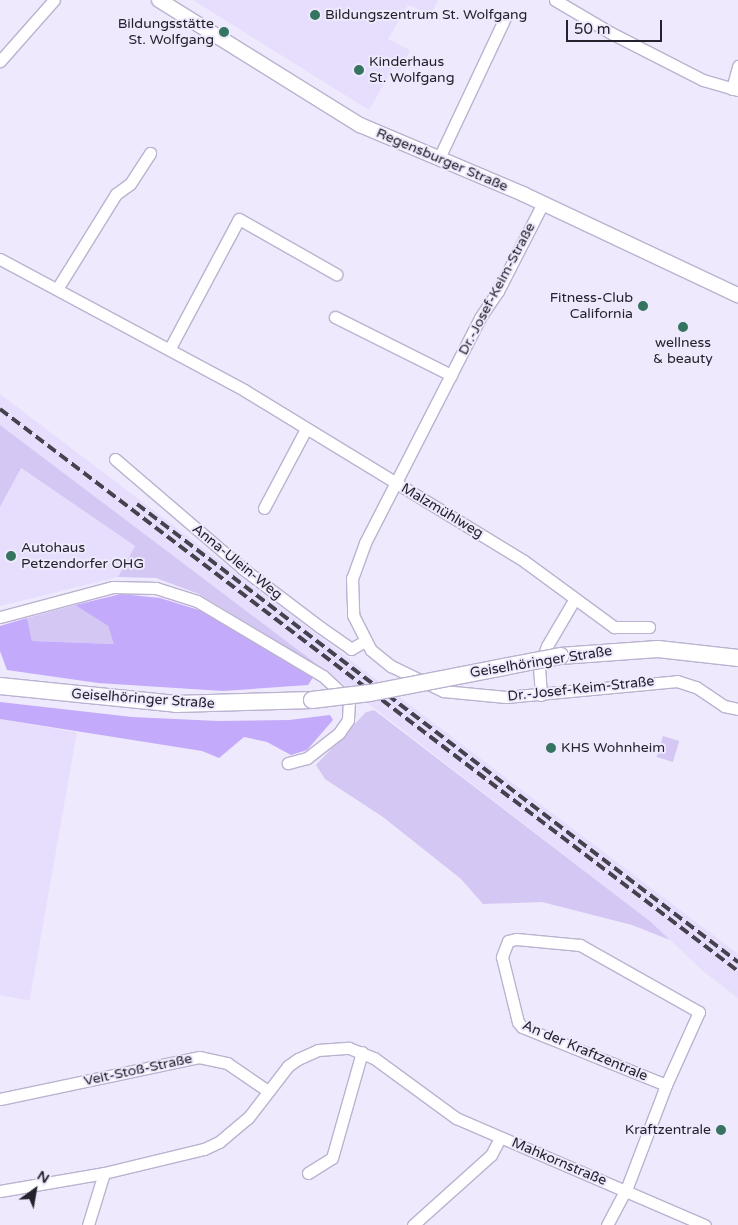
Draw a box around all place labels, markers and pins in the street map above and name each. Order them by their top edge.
place label: Bildungszentrum St. Wolfgang [325,7,527,23]
marker: Bildungszentrum St. Wolfgang [309,9,321,21]
place label: Bildungsstätte St. Wolfgang [118,16,214,48]
marker: Bildungsstätte St. Wolfgang [218,26,230,38]
place label: Kinderhaus St. Wolfgang [369,54,454,86]
marker: Kinderhaus St. Wolfgang [353,64,365,76]
place label: Fitness-Club California [550,290,633,322]
marker: Fitness-Club California [637,300,649,312]
marker: wellness & beauty [677,321,689,333]
place label: wellness & beauty [653,335,713,368]
place label: Autohaus Petzendorfer OHG [21,540,144,572]
marker: Autohaus Petzendorfer OHG [5,550,17,562]
place label: KHS Wohnheim [561,740,665,756]
marker: KHS Wohnheim [545,742,557,754]
place label: Kraftzentrale [625,1122,711,1138]
marker: Kraftzentrale [715,1124,727,1136]

